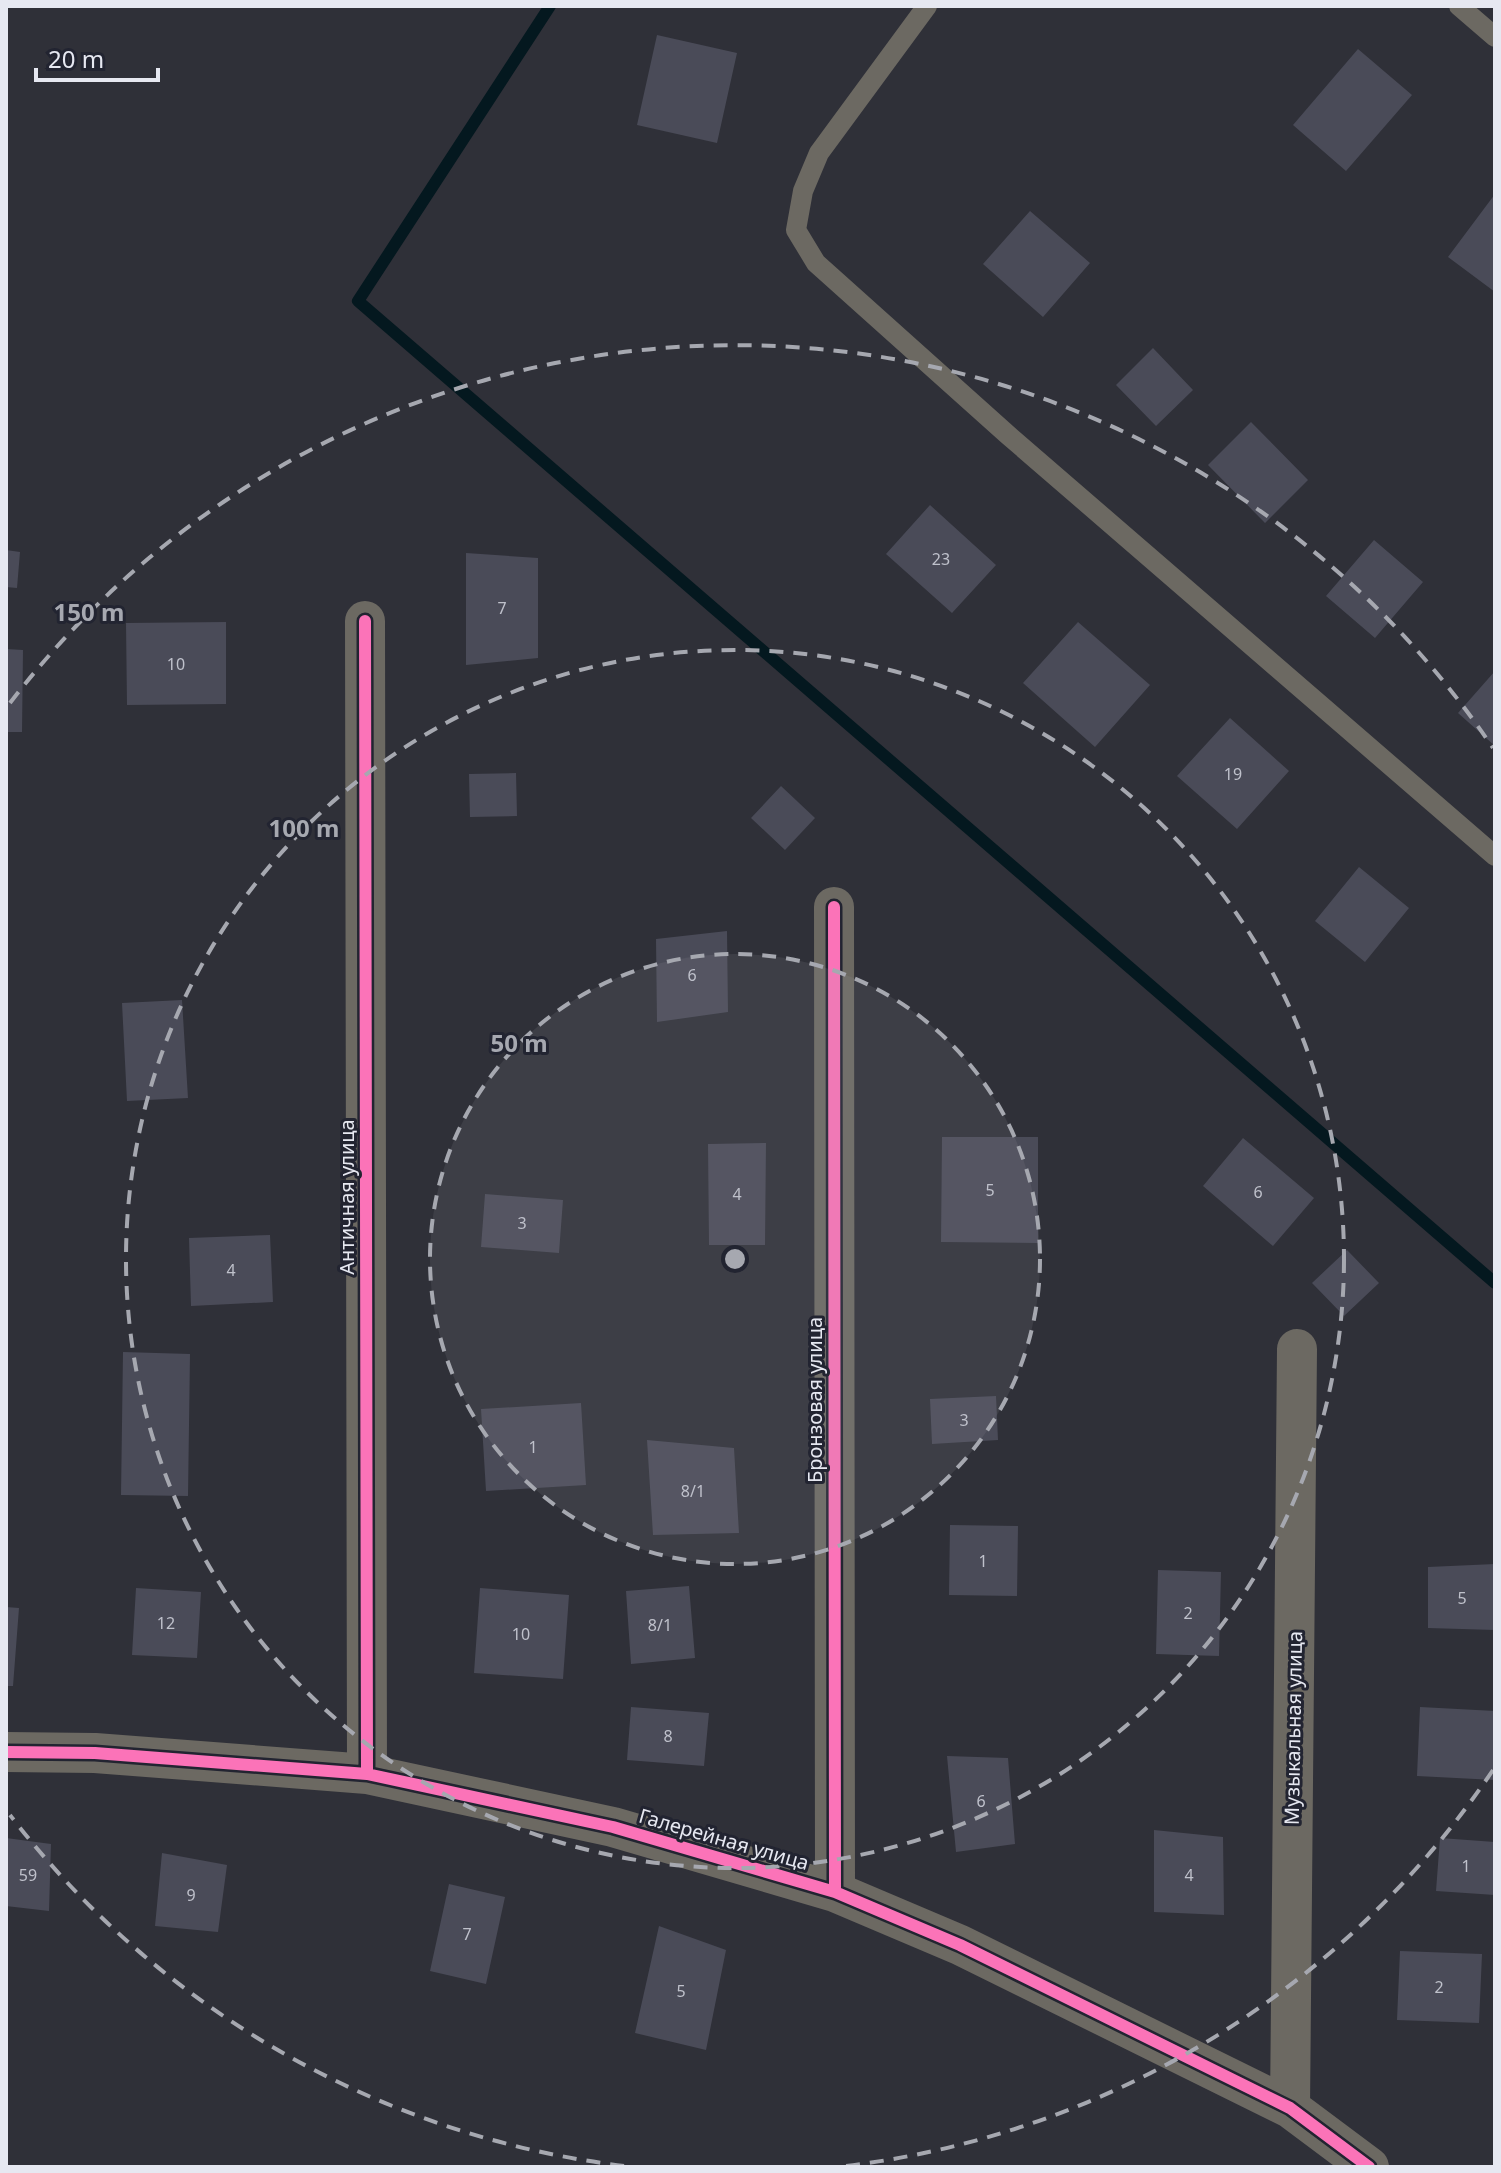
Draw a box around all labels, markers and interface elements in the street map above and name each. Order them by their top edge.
scale bar [36,32,158,82]
text: 20 m [48,42,104,75]
house number: 23 [932,548,950,570]
text: 150 m [54,595,124,628]
house number: 7 [497,597,507,619]
house number: 10 [167,653,185,675]
house number: 19 [1224,763,1242,785]
text: 100 m [269,811,339,844]
house number: 6 [687,964,697,986]
text: 50 m [490,1026,548,1059]
street label: Античная улица [333,1119,360,1275]
house number: 5 [985,1179,995,1201]
house number: 6 [1253,1181,1263,1203]
house number: 4 [732,1183,742,1205]
house number: 3 [517,1212,527,1234]
centre of rings [721,1245,749,1273]
house number: 4 [226,1259,236,1281]
street label: Бронзовая улица [801,1317,828,1483]
house number: 3 [959,1409,969,1431]
house number: 1 [528,1436,538,1458]
house number: 8/1 [681,1480,705,1502]
house number: 1 [978,1550,988,1572]
house number: 5 [1457,1587,1467,1609]
house number: 2 [1183,1602,1193,1624]
house number: 12 [157,1612,175,1634]
house number: 8/1 [648,1614,672,1636]
house number: 10 [512,1623,530,1645]
street label: Музыкальная улица [1278,1631,1308,1825]
house number: 8 [663,1725,673,1747]
house number: 6 [976,1790,986,1812]
street label: Галерейная улица [636,1802,812,1876]
house number: 1 [1461,1855,1471,1877]
house number: 59 [19,1864,37,1886]
house number: 4 [1184,1864,1194,1886]
house number: 9 [186,1884,196,1906]
house number: 7 [462,1923,472,1945]
house number: 2 [1434,1976,1444,1998]
house number: 5 [676,1980,686,2002]

